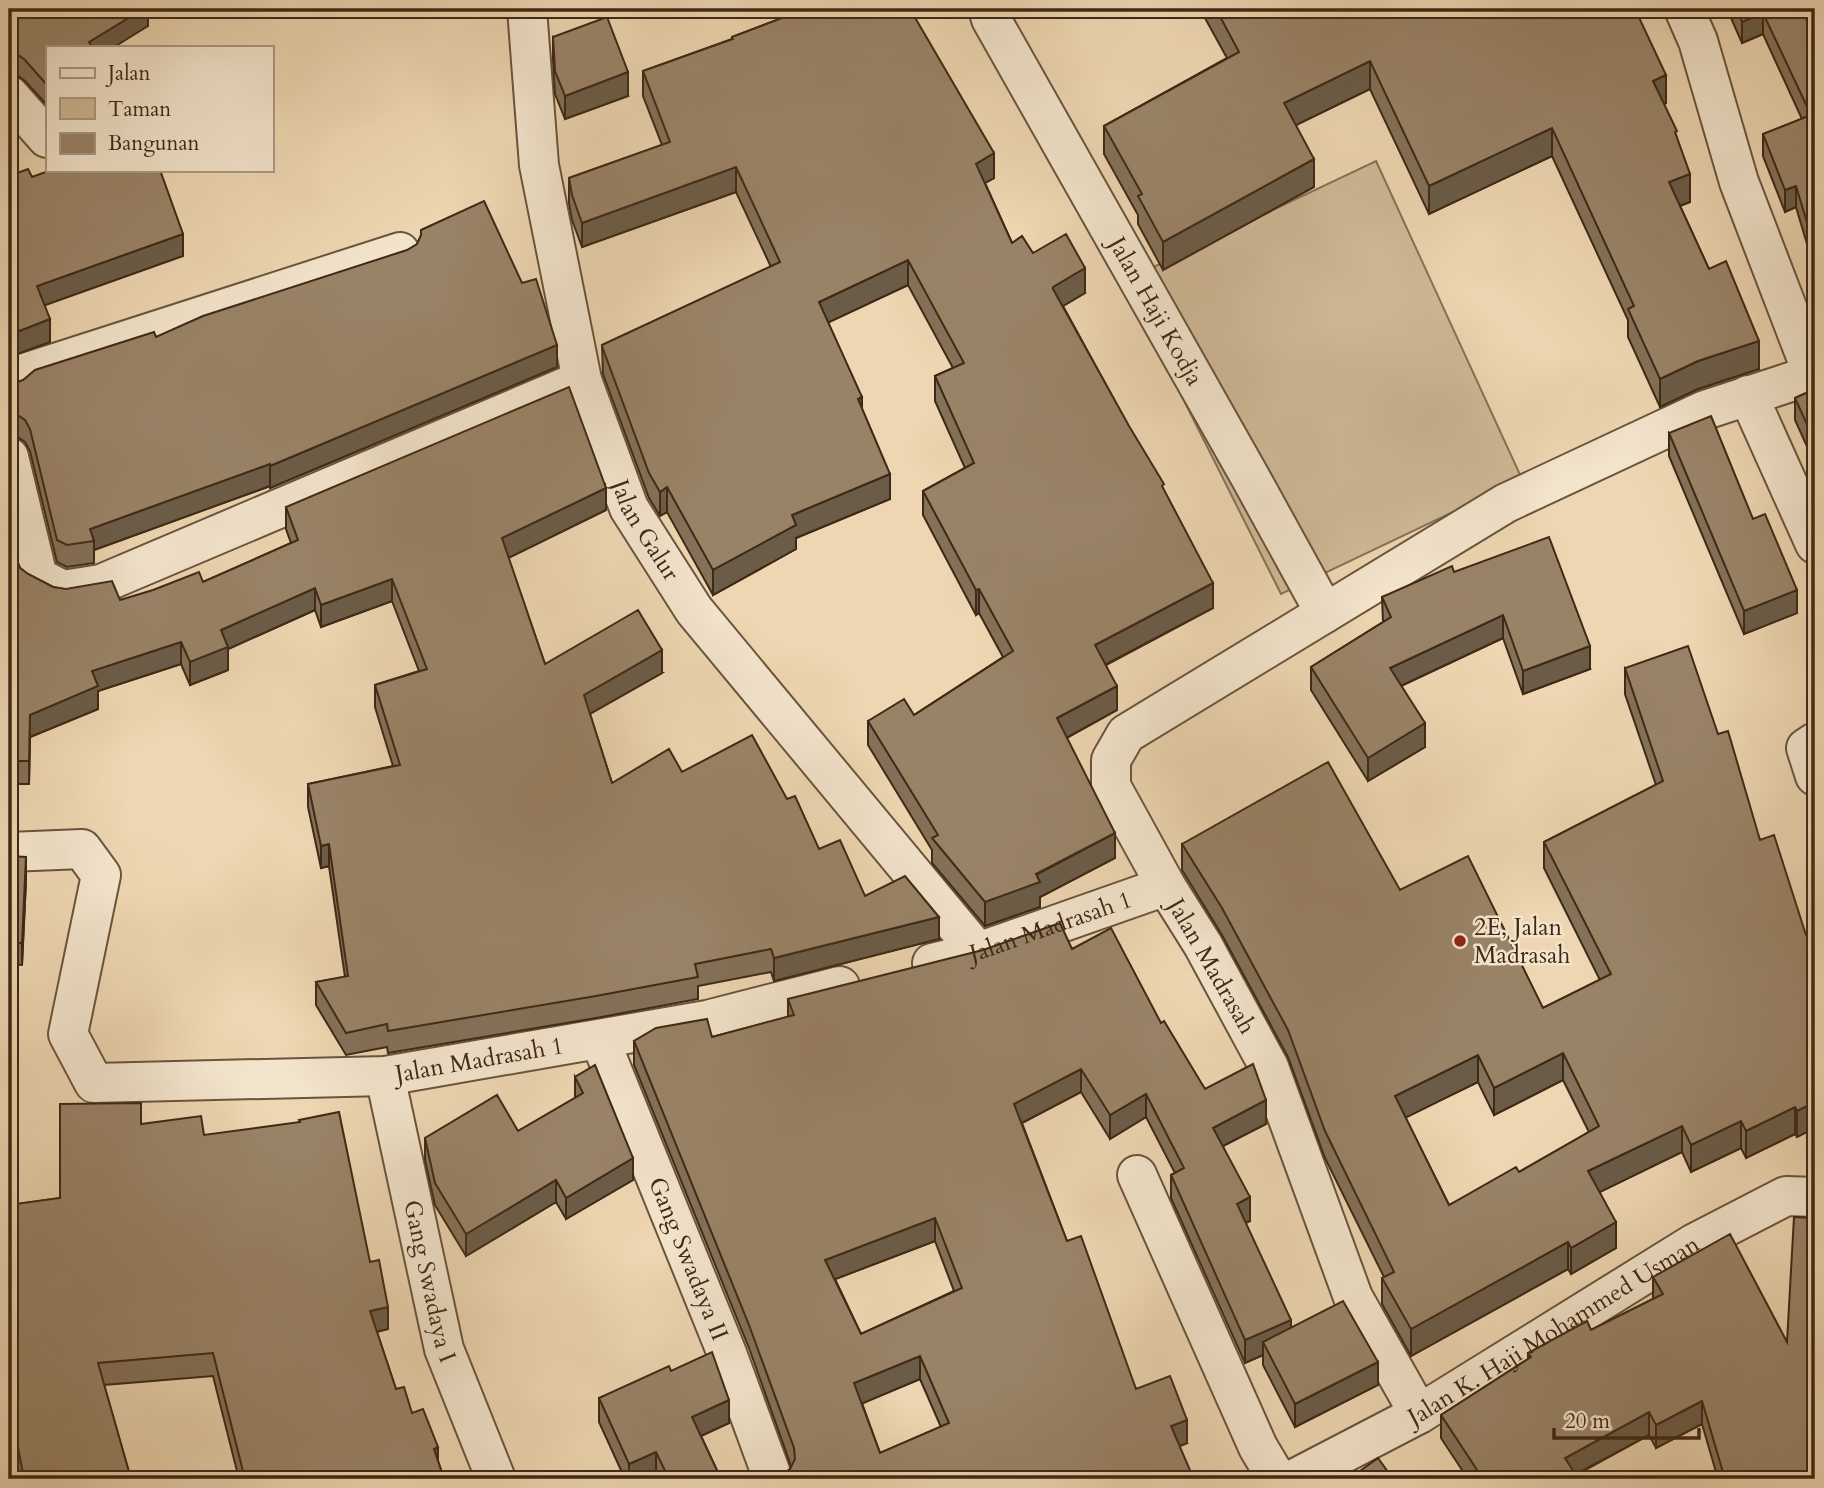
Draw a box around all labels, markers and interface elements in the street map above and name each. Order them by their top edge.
legend [46,46,273,172]
text: Jalan [105,59,151,88]
text: Taman [108,95,171,124]
text: Bangunan [108,129,200,158]
street label: Jalan Haji Kodja [1099,228,1211,392]
street label: Jalan Galur [602,472,687,587]
street label: Jalan Madrasah 1 [963,883,1136,971]
street label: Jalan Madrasah [1158,890,1264,1040]
place label: 2E, Jalan Madrasah [1474,911,1570,972]
marker: 2E, Jalan Madrasah [1452,933,1468,949]
street label: Jalan Madrasah 1 [390,1029,566,1091]
street label: Gang Swadaya II [640,1172,736,1346]
street label: Gang Swadaya I [395,1197,464,1368]
street label: Jalan K. Haji Mohammed Usman [1399,1228,1706,1435]
scale bar [1554,1397,1700,1441]
text: 20 m [1565,1407,1610,1436]

